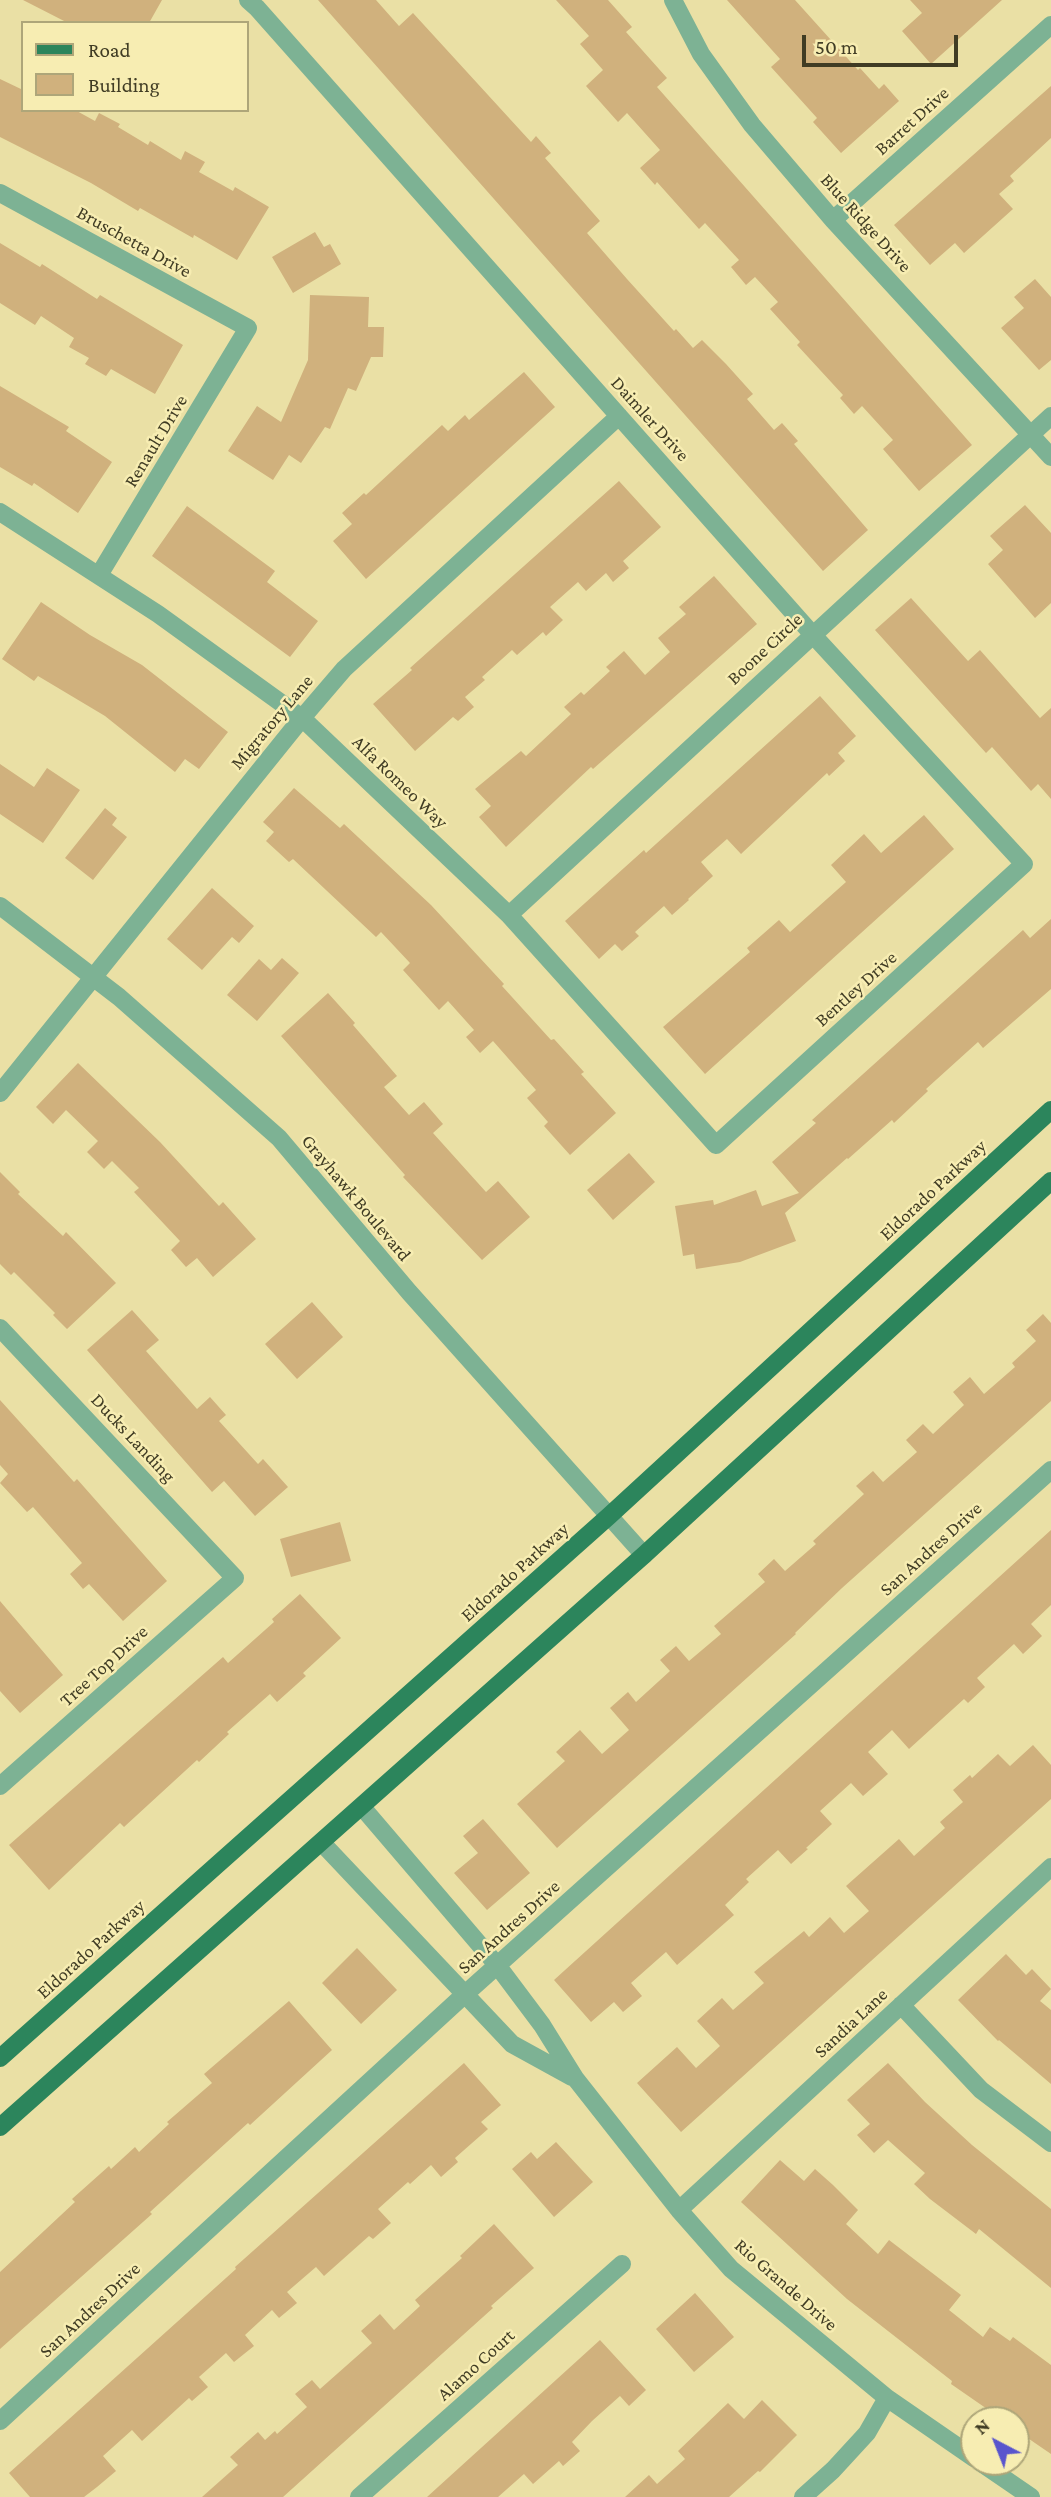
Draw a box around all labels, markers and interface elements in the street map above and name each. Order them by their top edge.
legend [21,21,248,112]
scale bar [806,21,962,65]
text: 50 m [815,35,858,59]
text: Road [88,38,131,62]
text: Building [88,73,160,97]
street label: Barret Drive [870,82,954,160]
street label: Blue Ridge Drive [816,169,916,277]
street label: Bruschetta Drive [73,201,195,283]
street label: Daimler Drive [606,372,694,466]
street label: Renault Drive [119,391,193,491]
street label: Boone Circle [722,608,808,690]
street label: Migratory Lane [226,670,318,774]
street label: Alfa Romeo Way [347,731,453,833]
street label: Bentley Drive [810,946,902,1032]
street label: Grayhawk Boulevard [296,1130,416,1266]
street label: Eldorado Parkway [875,1135,991,1245]
street label: Ducks Landing [86,1389,180,1487]
street label: San Andres Drive [875,1497,987,1601]
street label: Eldorado Parkway [456,1517,574,1627]
street label: Tree Top Drive [55,1620,153,1712]
street label: San Andres Drive [453,1875,565,1979]
street label: Eldorado Parkway [32,1894,150,2004]
street label: Sandia Lane [810,1983,892,2063]
street label: Rio Grande Drive [730,2234,842,2336]
street label: San Andres Drive [35,2258,145,2362]
street label: Alamo Court [433,2324,519,2406]
north arrow [960,2406,1030,2476]
text: N [970,2414,994,2439]

